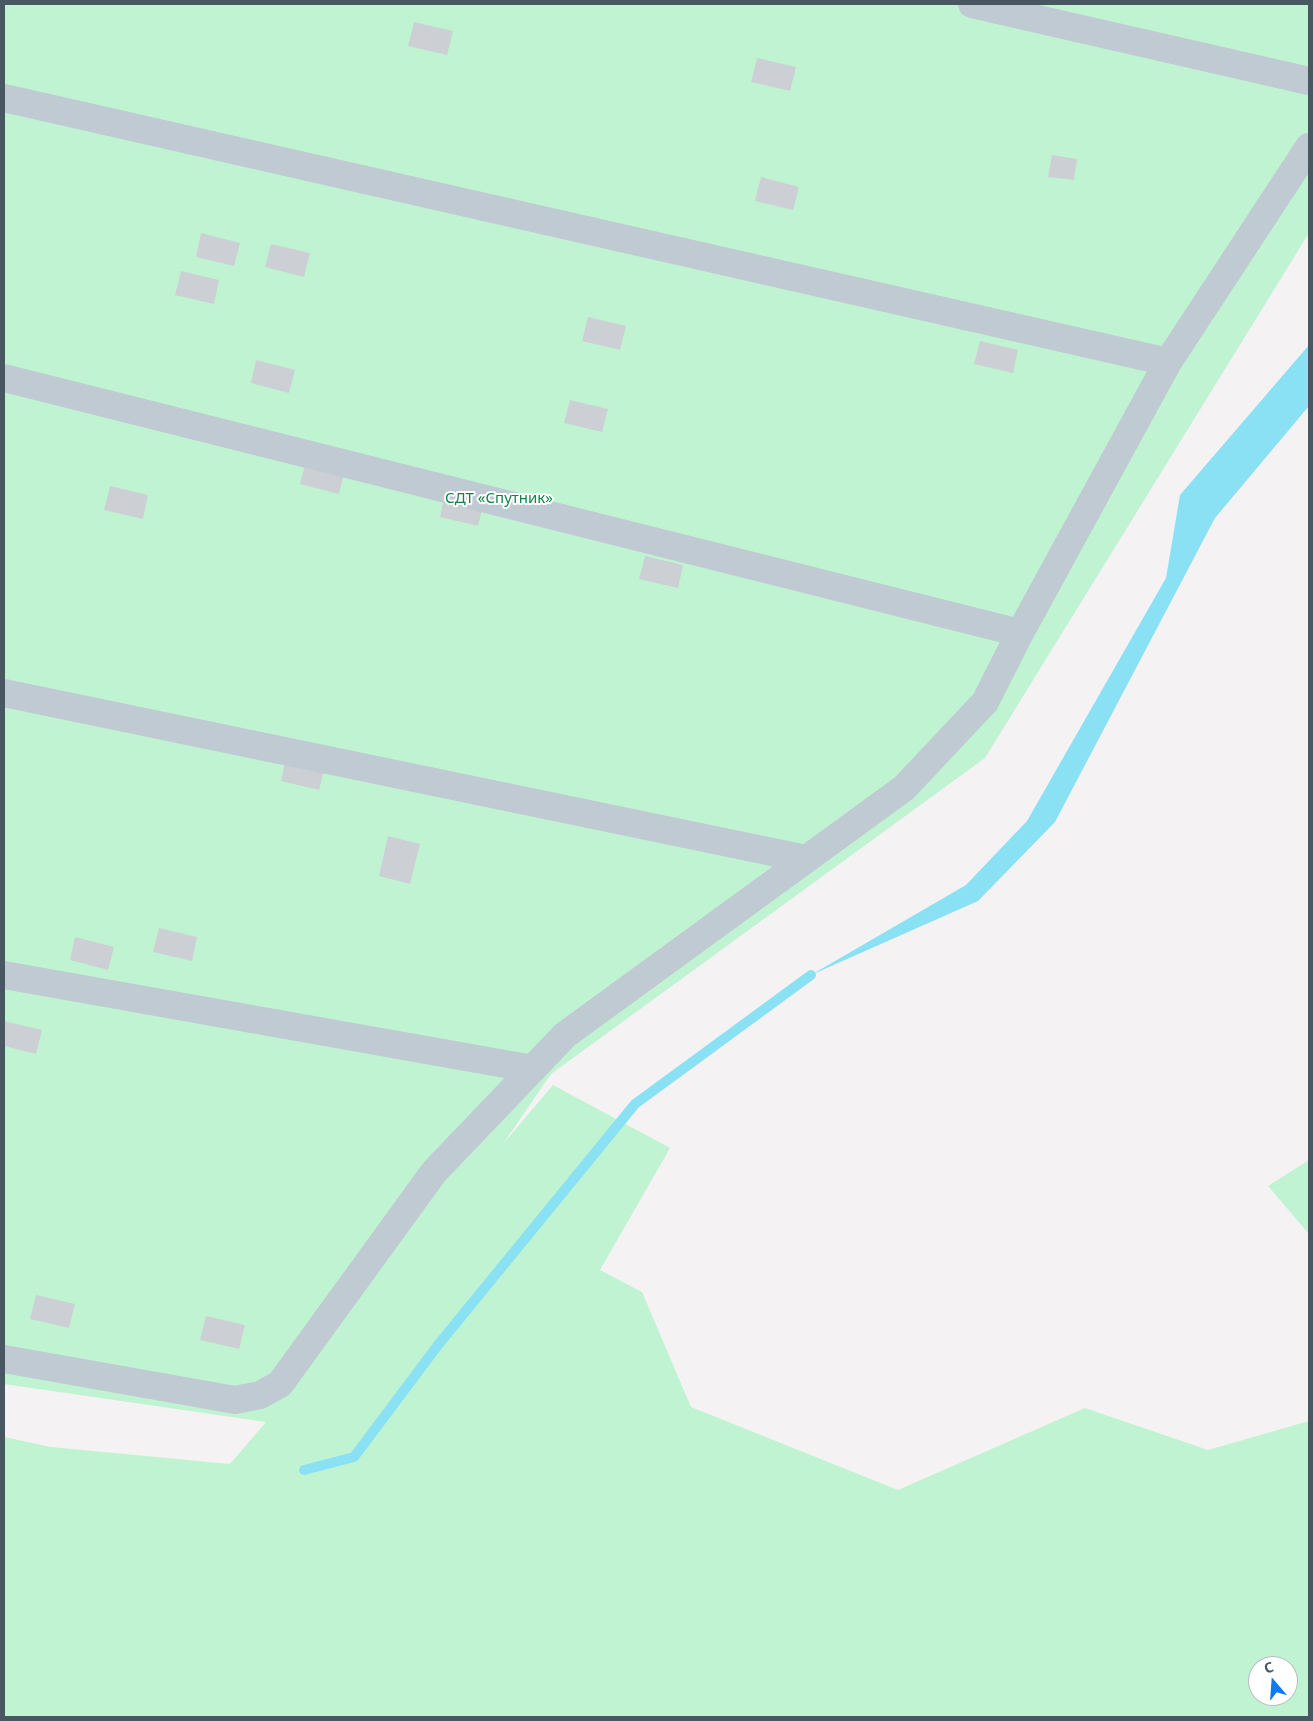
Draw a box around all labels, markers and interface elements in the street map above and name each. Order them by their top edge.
park label: СДТ «Спутник» [445,490,553,508]
north arrow [1248,1656,1298,1706]
text: С [1261,1657,1276,1678]

